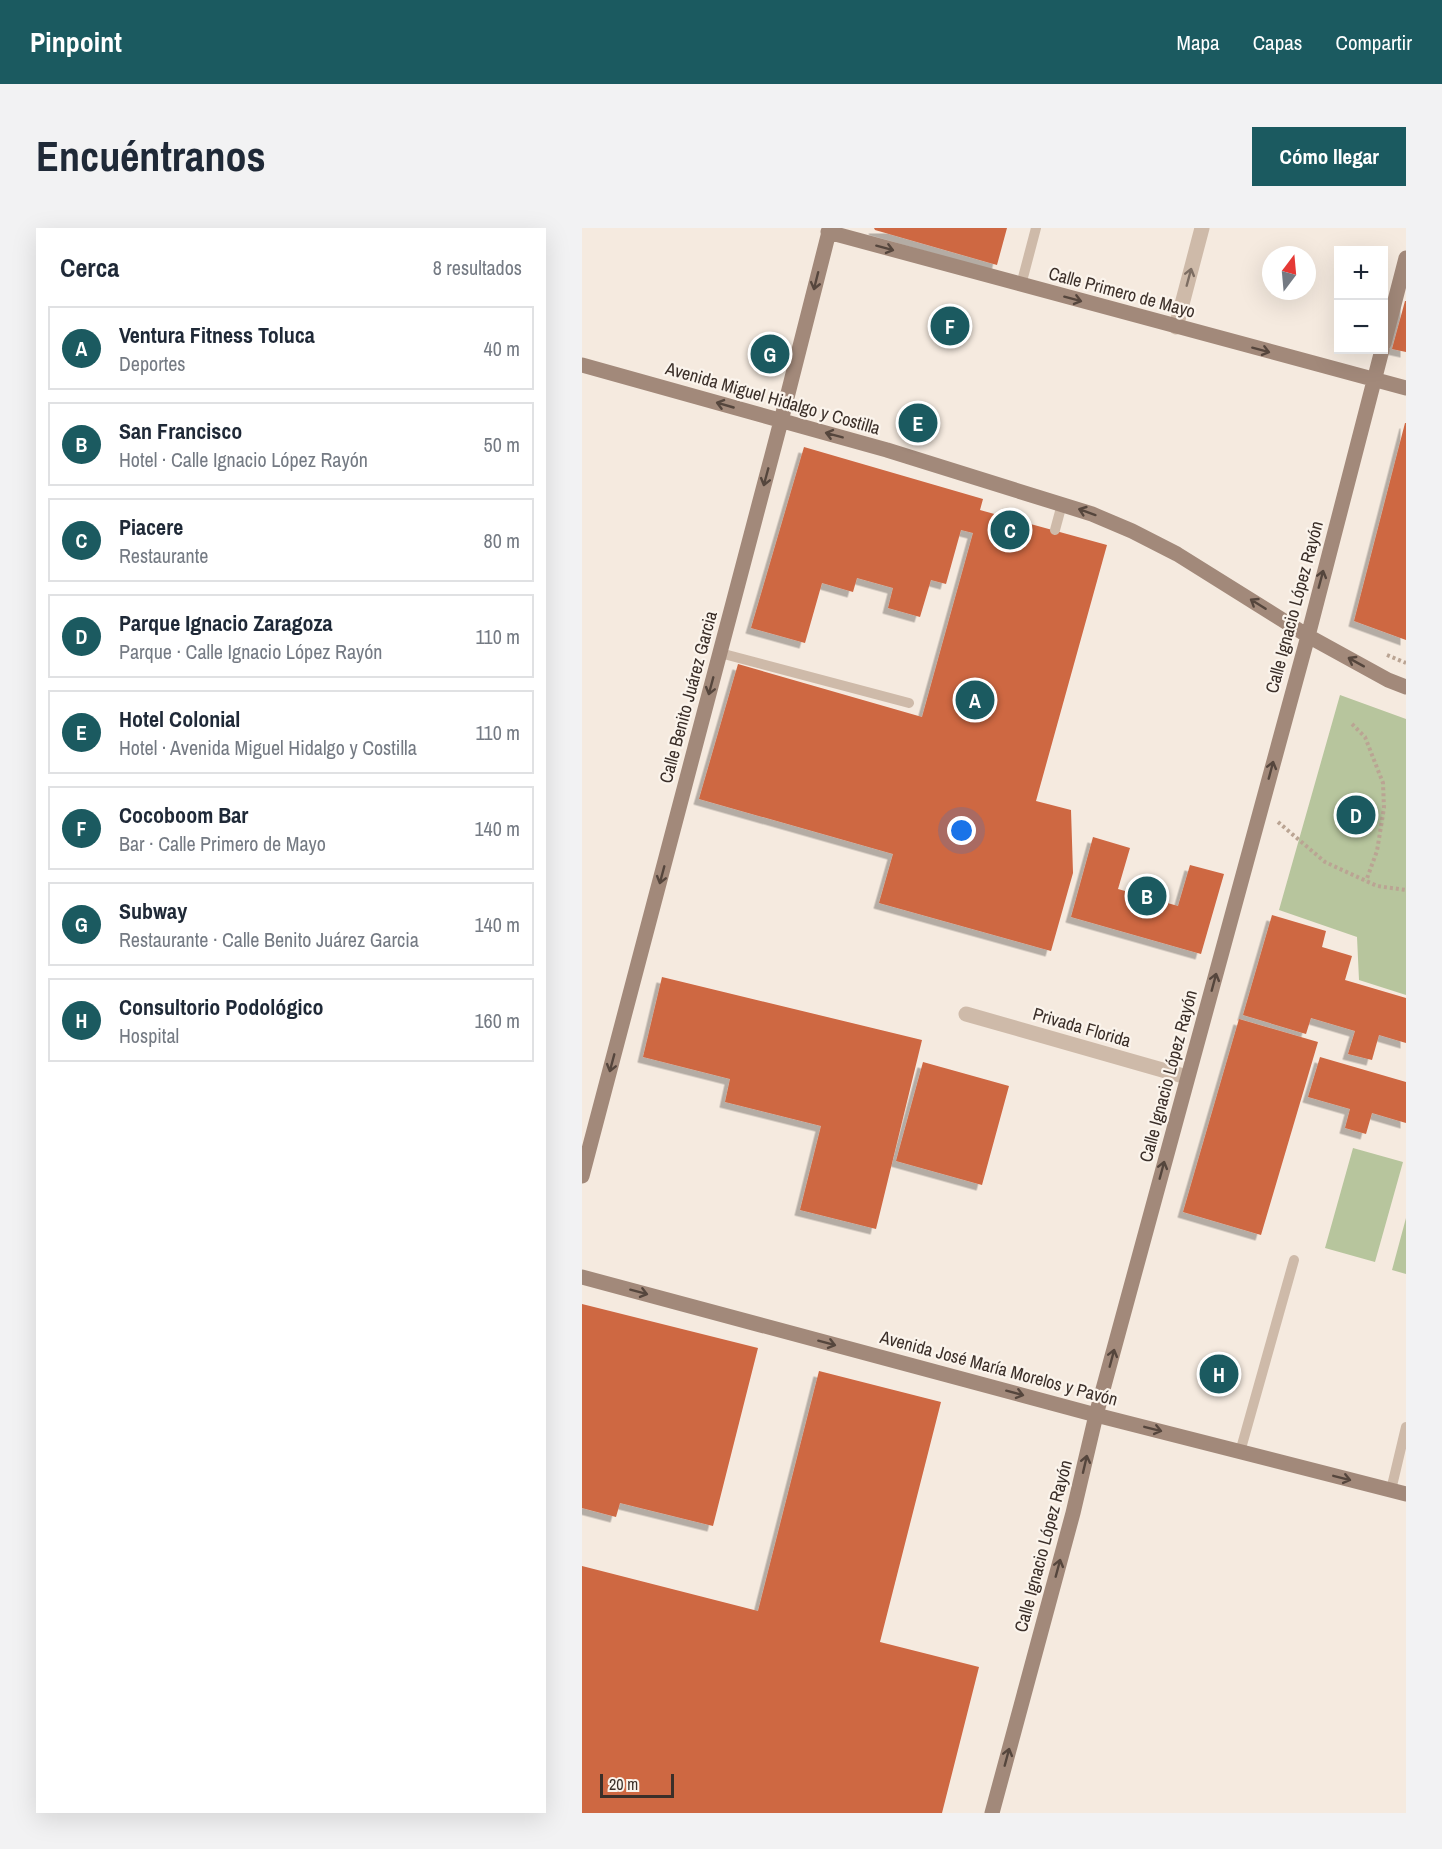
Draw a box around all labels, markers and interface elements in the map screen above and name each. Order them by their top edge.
text: Pinpoint [30,23,122,61]
text: Mapa [1177,28,1220,57]
text: Capas [1253,28,1302,57]
text: Compartir [1335,28,1412,57]
button: Cómo llegar [1252,127,1406,186]
text: Encuéntranos [36,128,266,184]
one-way arrow [875,242,894,254]
north arrow [1262,246,1316,300]
map controls [1334,246,1388,354]
button: + [1334,246,1388,300]
text: Cerca [60,250,119,285]
text: 8 resultados [433,254,522,281]
street label: Calle Primero de Mayo [1046,260,1198,324]
one-way arrow [1183,268,1195,287]
one-way arrow [810,272,821,291]
one-way arrow [1063,294,1082,305]
button: − [1334,300,1388,354]
pin: F [930,304,970,348]
text: Ventura Fitness Toluca [119,320,315,350]
pin: G [750,332,789,376]
text: A [76,335,87,362]
text: 40 m [484,335,520,362]
one-way arrow [1252,344,1271,356]
text: Deportes [119,350,186,377]
street label: Avenida Miguel Hidalgo y Costilla [662,355,883,441]
one-way arrow [715,399,734,410]
pin: E [898,400,938,446]
text: San Francisco [119,416,242,446]
one-way arrow [825,429,844,440]
text: B [76,431,87,458]
text: 50 m [484,431,520,458]
text: Hotel · Calle Ignacio López Rayón [119,446,368,473]
one-way arrow [760,467,771,486]
one-way arrow [1078,506,1097,517]
pin: C [990,508,1030,552]
text: Piacere [119,512,183,542]
street label: Calle Ignacio López Rayón [1259,518,1329,696]
text: C [76,527,87,554]
text: 80 m [484,527,520,554]
text: Restaurante [119,542,208,569]
one-way arrow [1316,570,1328,589]
one-way arrow [1250,598,1267,610]
text: Parque Ignacio Zaragoza [119,608,333,638]
street label: Calle Benito Juárez Garcia [653,608,723,786]
text: D [76,623,87,650]
text: 110 m [476,623,520,650]
text: Parque · Calle Ignacio López Rayón [119,638,382,665]
one-way arrow [1348,656,1366,667]
one-way arrow [705,676,716,695]
pin: A [956,678,994,722]
text: Hotel Colonial [119,704,240,734]
text: E [76,719,87,746]
text: 110 m [476,719,520,746]
text: Hotel · Avenida Miguel Hidalgo y Costilla [119,734,417,761]
one-way arrow [1266,761,1278,780]
pin: D [1336,792,1376,838]
text: Cocoboom Bar [119,800,248,830]
text: F [76,815,87,842]
text: 140 m [474,815,520,842]
your location [947,816,976,845]
text: Bar · Calle Primero de Mayo [119,830,326,857]
one-way arrow [655,865,667,884]
pin: B [1128,874,1166,918]
text: Subway [119,896,187,926]
text: G [75,911,88,938]
text: 140 m [474,911,520,938]
text: Restaurante · Calle Benito Juárez Garcia [119,926,419,953]
one-way arrow [1208,973,1220,992]
street label: Calle Ignacio López Rayón [1133,987,1203,1165]
text: Consultorio Podológico [119,992,323,1022]
street label: Privada Florida [1030,1001,1134,1053]
text: H [76,1007,87,1034]
text: 160 m [474,1007,520,1034]
text: Hospital [119,1022,179,1049]
one-way arrow [606,1053,617,1072]
one-way arrow [1157,1161,1169,1180]
one-way arrow [629,1287,648,1298]
street label: Avenida José María Morelos y Pavón [876,1324,1121,1412]
one-way arrow [817,1337,836,1349]
one-way arrow [1106,1349,1118,1368]
pin: H [1200,1352,1238,1396]
one-way arrow [1005,1388,1024,1399]
one-way arrow [1143,1424,1162,1435]
one-way arrow [1079,1454,1091,1473]
street label: Calle Ignacio López Rayón [1008,1457,1078,1635]
one-way arrow [1332,1472,1351,1484]
one-way arrow [1053,1559,1064,1578]
one-way arrow [1002,1747,1013,1766]
scale bar [600,1771,674,1798]
text: 20 m [609,1773,638,1795]

